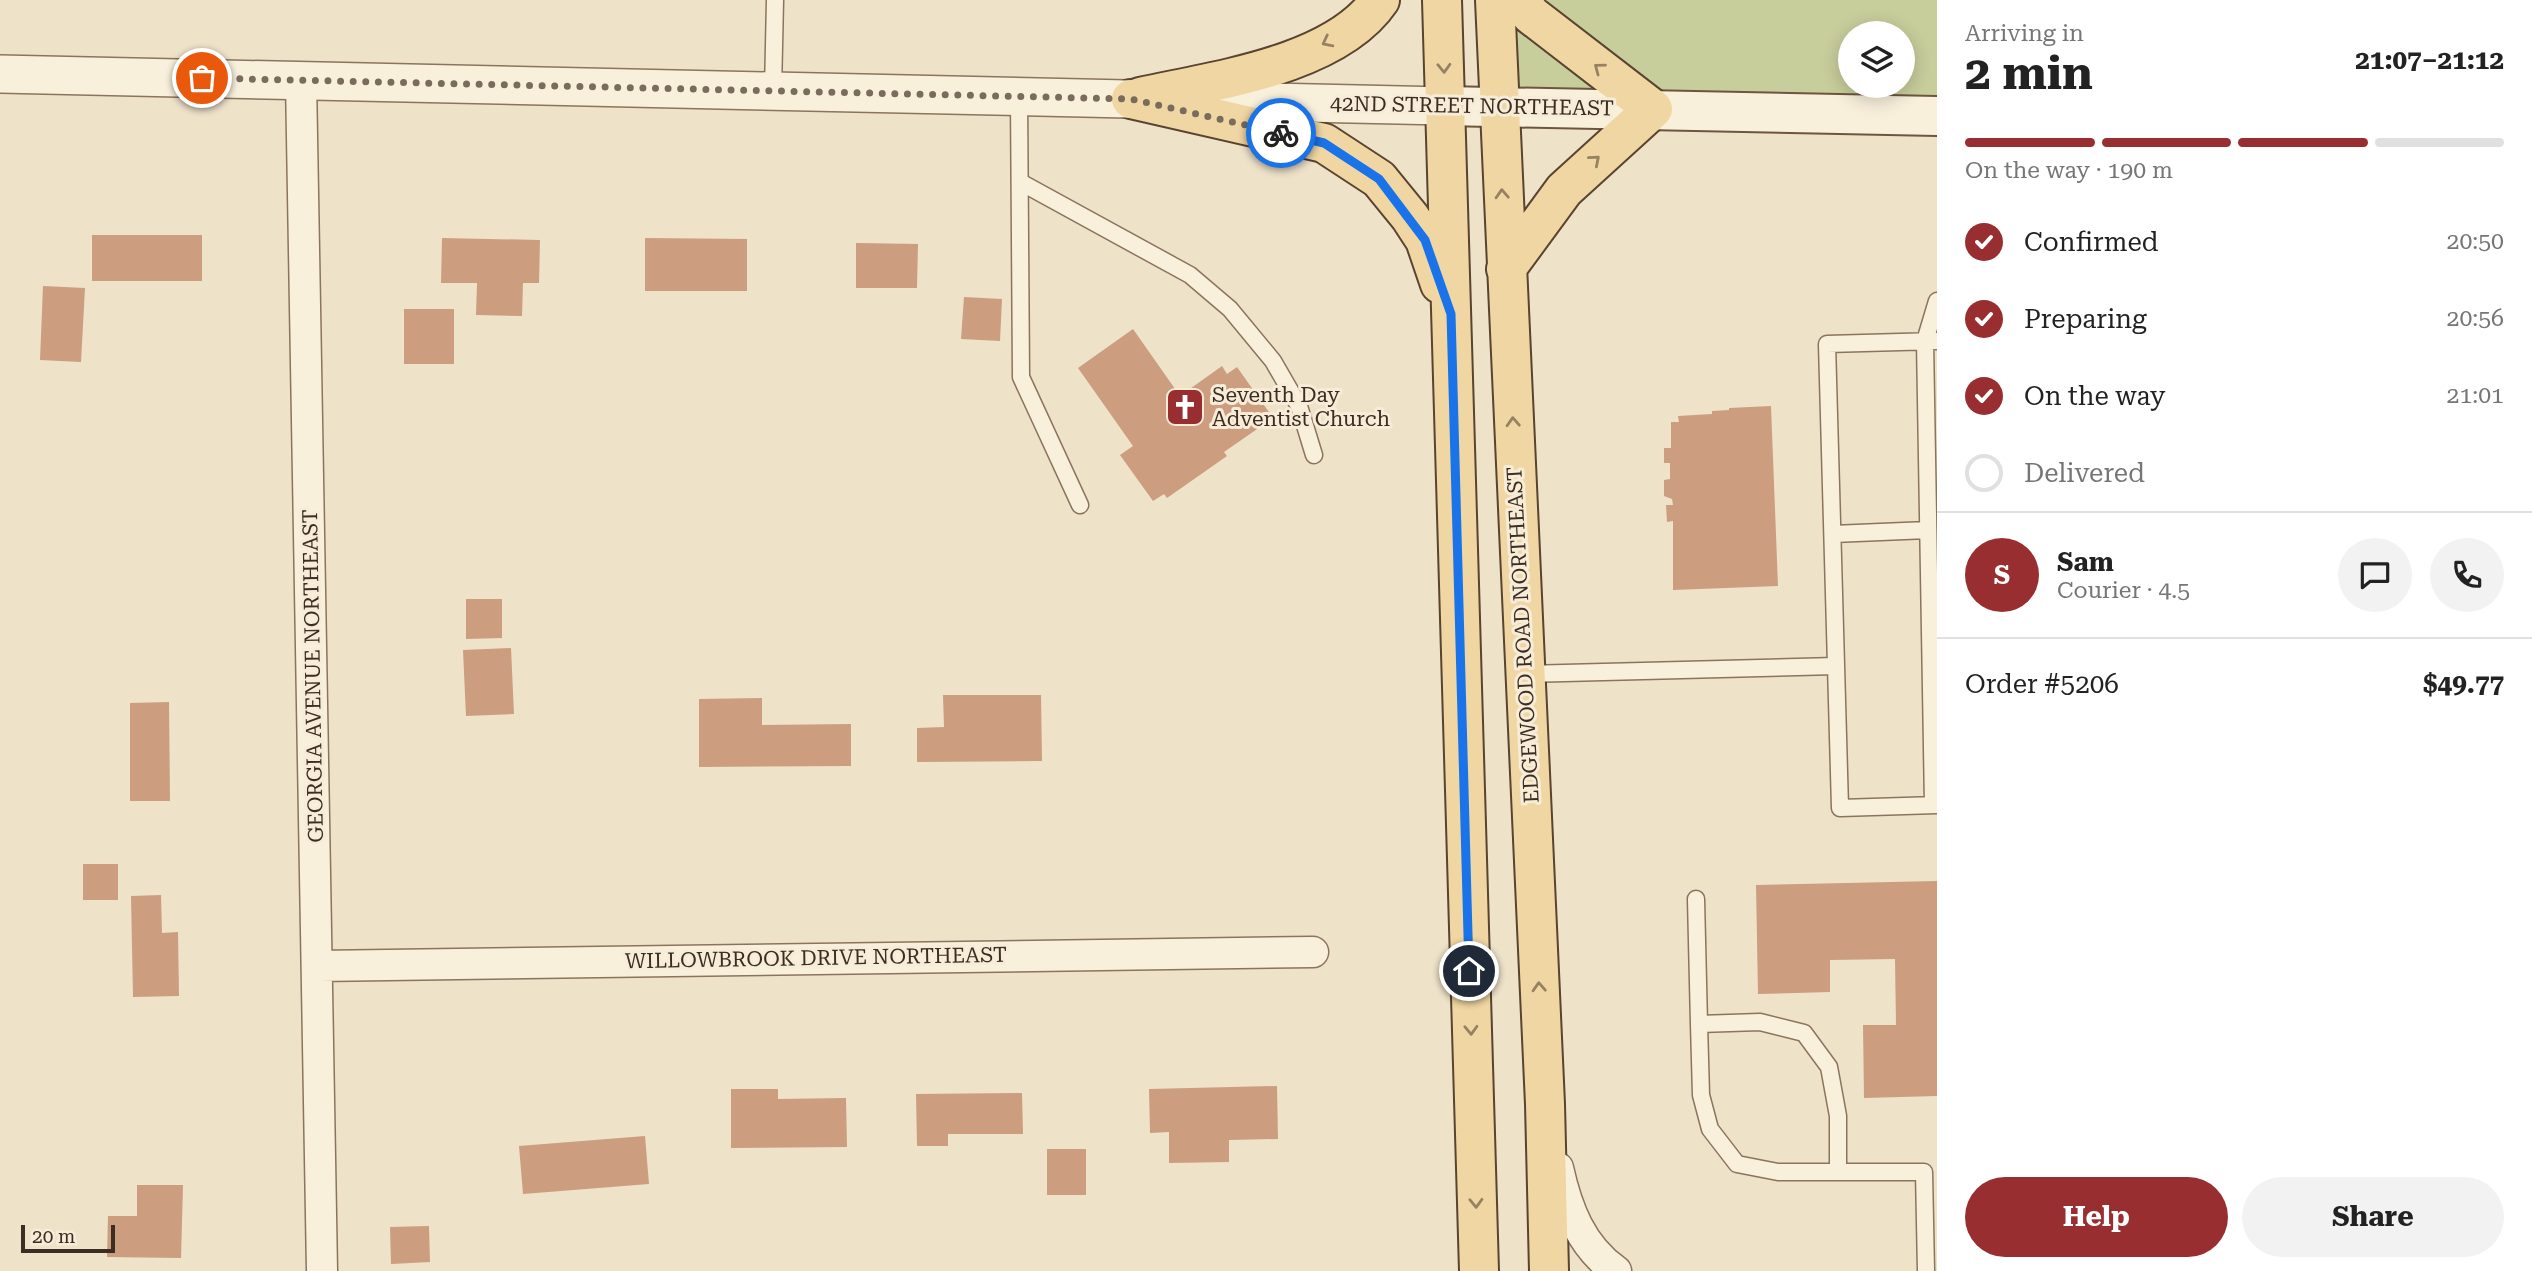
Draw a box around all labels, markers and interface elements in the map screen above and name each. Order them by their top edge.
text: Arriving in [1965,20,2084,47]
map controls [1838,21,1915,98]
button: layers [1838,21,1915,98]
one-way arrow [1322,34,1334,48]
text: 21:07–21:12 [2355,45,2504,75]
text: 2 min [1965,46,2093,100]
pin [172,48,232,108]
icon: bag [183,59,221,97]
one-way arrow [1436,63,1451,74]
one-way arrow [1594,64,1607,76]
street label: 42ND STREET NORTHEAST [1330,92,1614,120]
courier [1246,98,1316,168]
icon: bike [1262,114,1300,152]
one-way arrow [1587,156,1600,168]
text: On the way · 190 m [1965,157,2173,184]
one-way arrow [1495,189,1510,200]
icon: check [1965,223,2003,261]
text: Confirmed [2024,227,2159,257]
text: 20:50 [2447,228,2504,255]
icon: check [1965,300,2003,338]
text: Preparing [2024,304,2147,334]
text: 20:56 [2447,305,2504,332]
icon: check [1965,377,2003,415]
text: On the way [2024,381,2165,411]
text: 21:01 [2447,382,2504,409]
place label: Seventh Day Adventist Church [1212,383,1390,431]
church icon: Seventh Day Adventist Church [1164,386,1206,428]
one-way arrow [1506,416,1521,427]
text: Delivered [2024,458,2145,488]
street label: EDGEWOOD ROAD NORTHEAST [1502,466,1544,804]
street label: GEORGIA AVENUE NORTHEAST [298,509,328,843]
button: chat [2338,538,2412,612]
button: phone [2430,538,2504,612]
text: Sam [2057,547,2114,577]
text: S [1994,560,2010,590]
text: Courier · 4.5 [2057,577,2190,604]
text: Order #5206 [1965,669,2119,699]
text: $49.77 [2423,669,2504,699]
pin [1439,941,1499,1001]
street label: WILLOWBROOK DRIVE NORTHEAST [625,943,1007,973]
icon: home [1450,952,1488,990]
one-way arrow [1532,981,1547,992]
one-way arrow [1463,1025,1478,1036]
button: Help [1965,1177,2228,1257]
button: Share [2242,1177,2504,1257]
one-way arrow [1469,1198,1484,1209]
scale bar [21,1222,116,1254]
text: 20 m [32,1225,75,1248]

